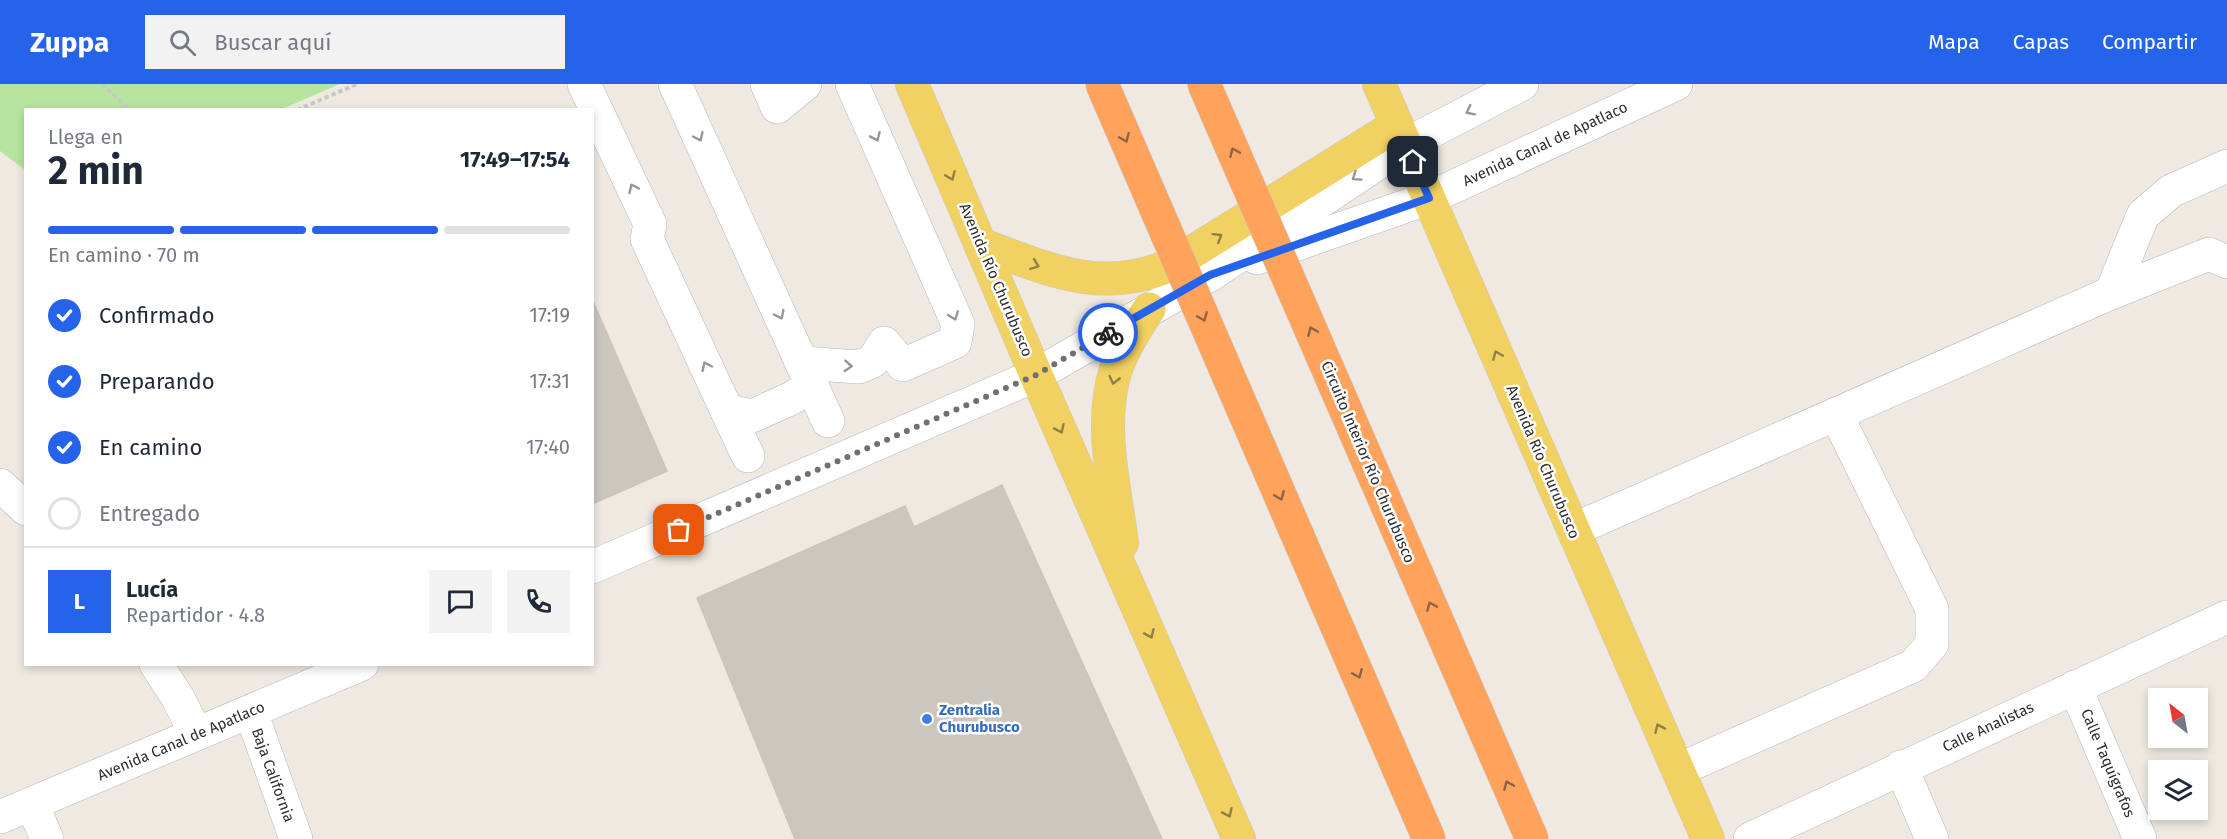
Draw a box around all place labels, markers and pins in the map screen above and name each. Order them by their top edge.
pin [1387,136,1438,187]
pin [653,504,704,555]
place label: Zentralia Churubusco [939,701,1020,736]
marker: Zentralia Churubusco [920,712,934,726]

